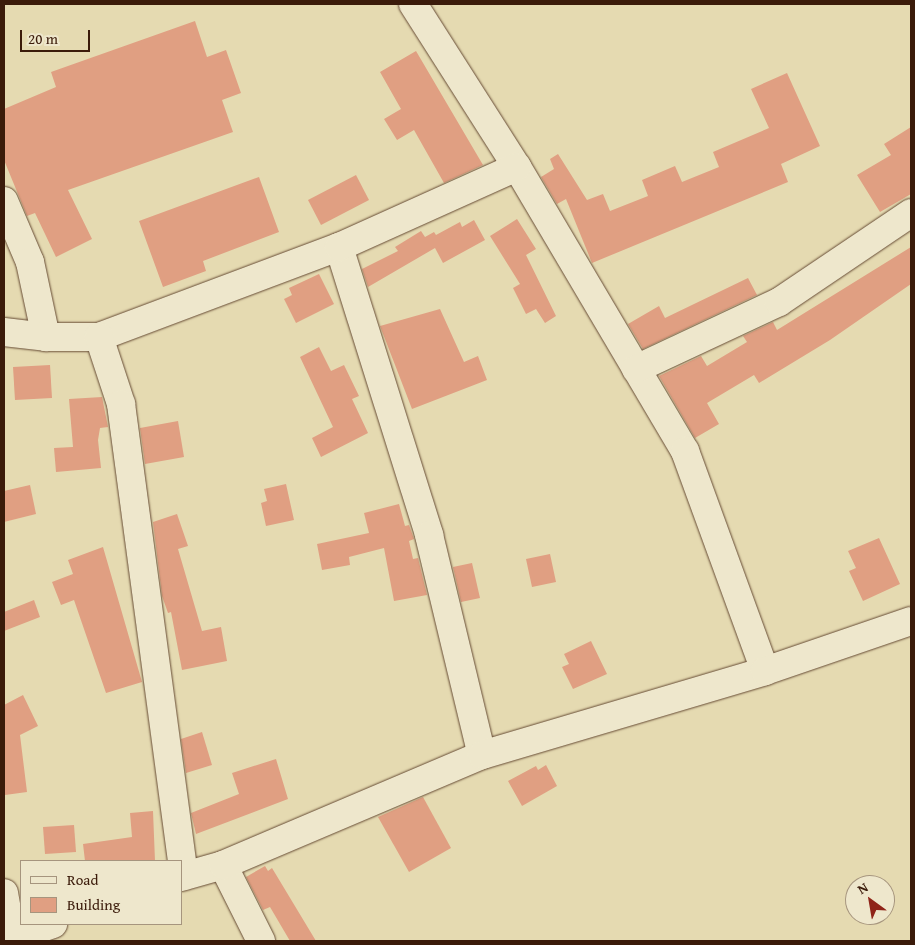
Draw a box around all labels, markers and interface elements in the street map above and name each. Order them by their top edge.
scale bar [22,20,92,52]
text: 20 m [28,28,58,49]
legend [20,860,182,925]
text: Road [67,869,98,890]
north arrow [845,875,895,925]
text: N [853,877,872,899]
text: Building [67,894,120,915]

